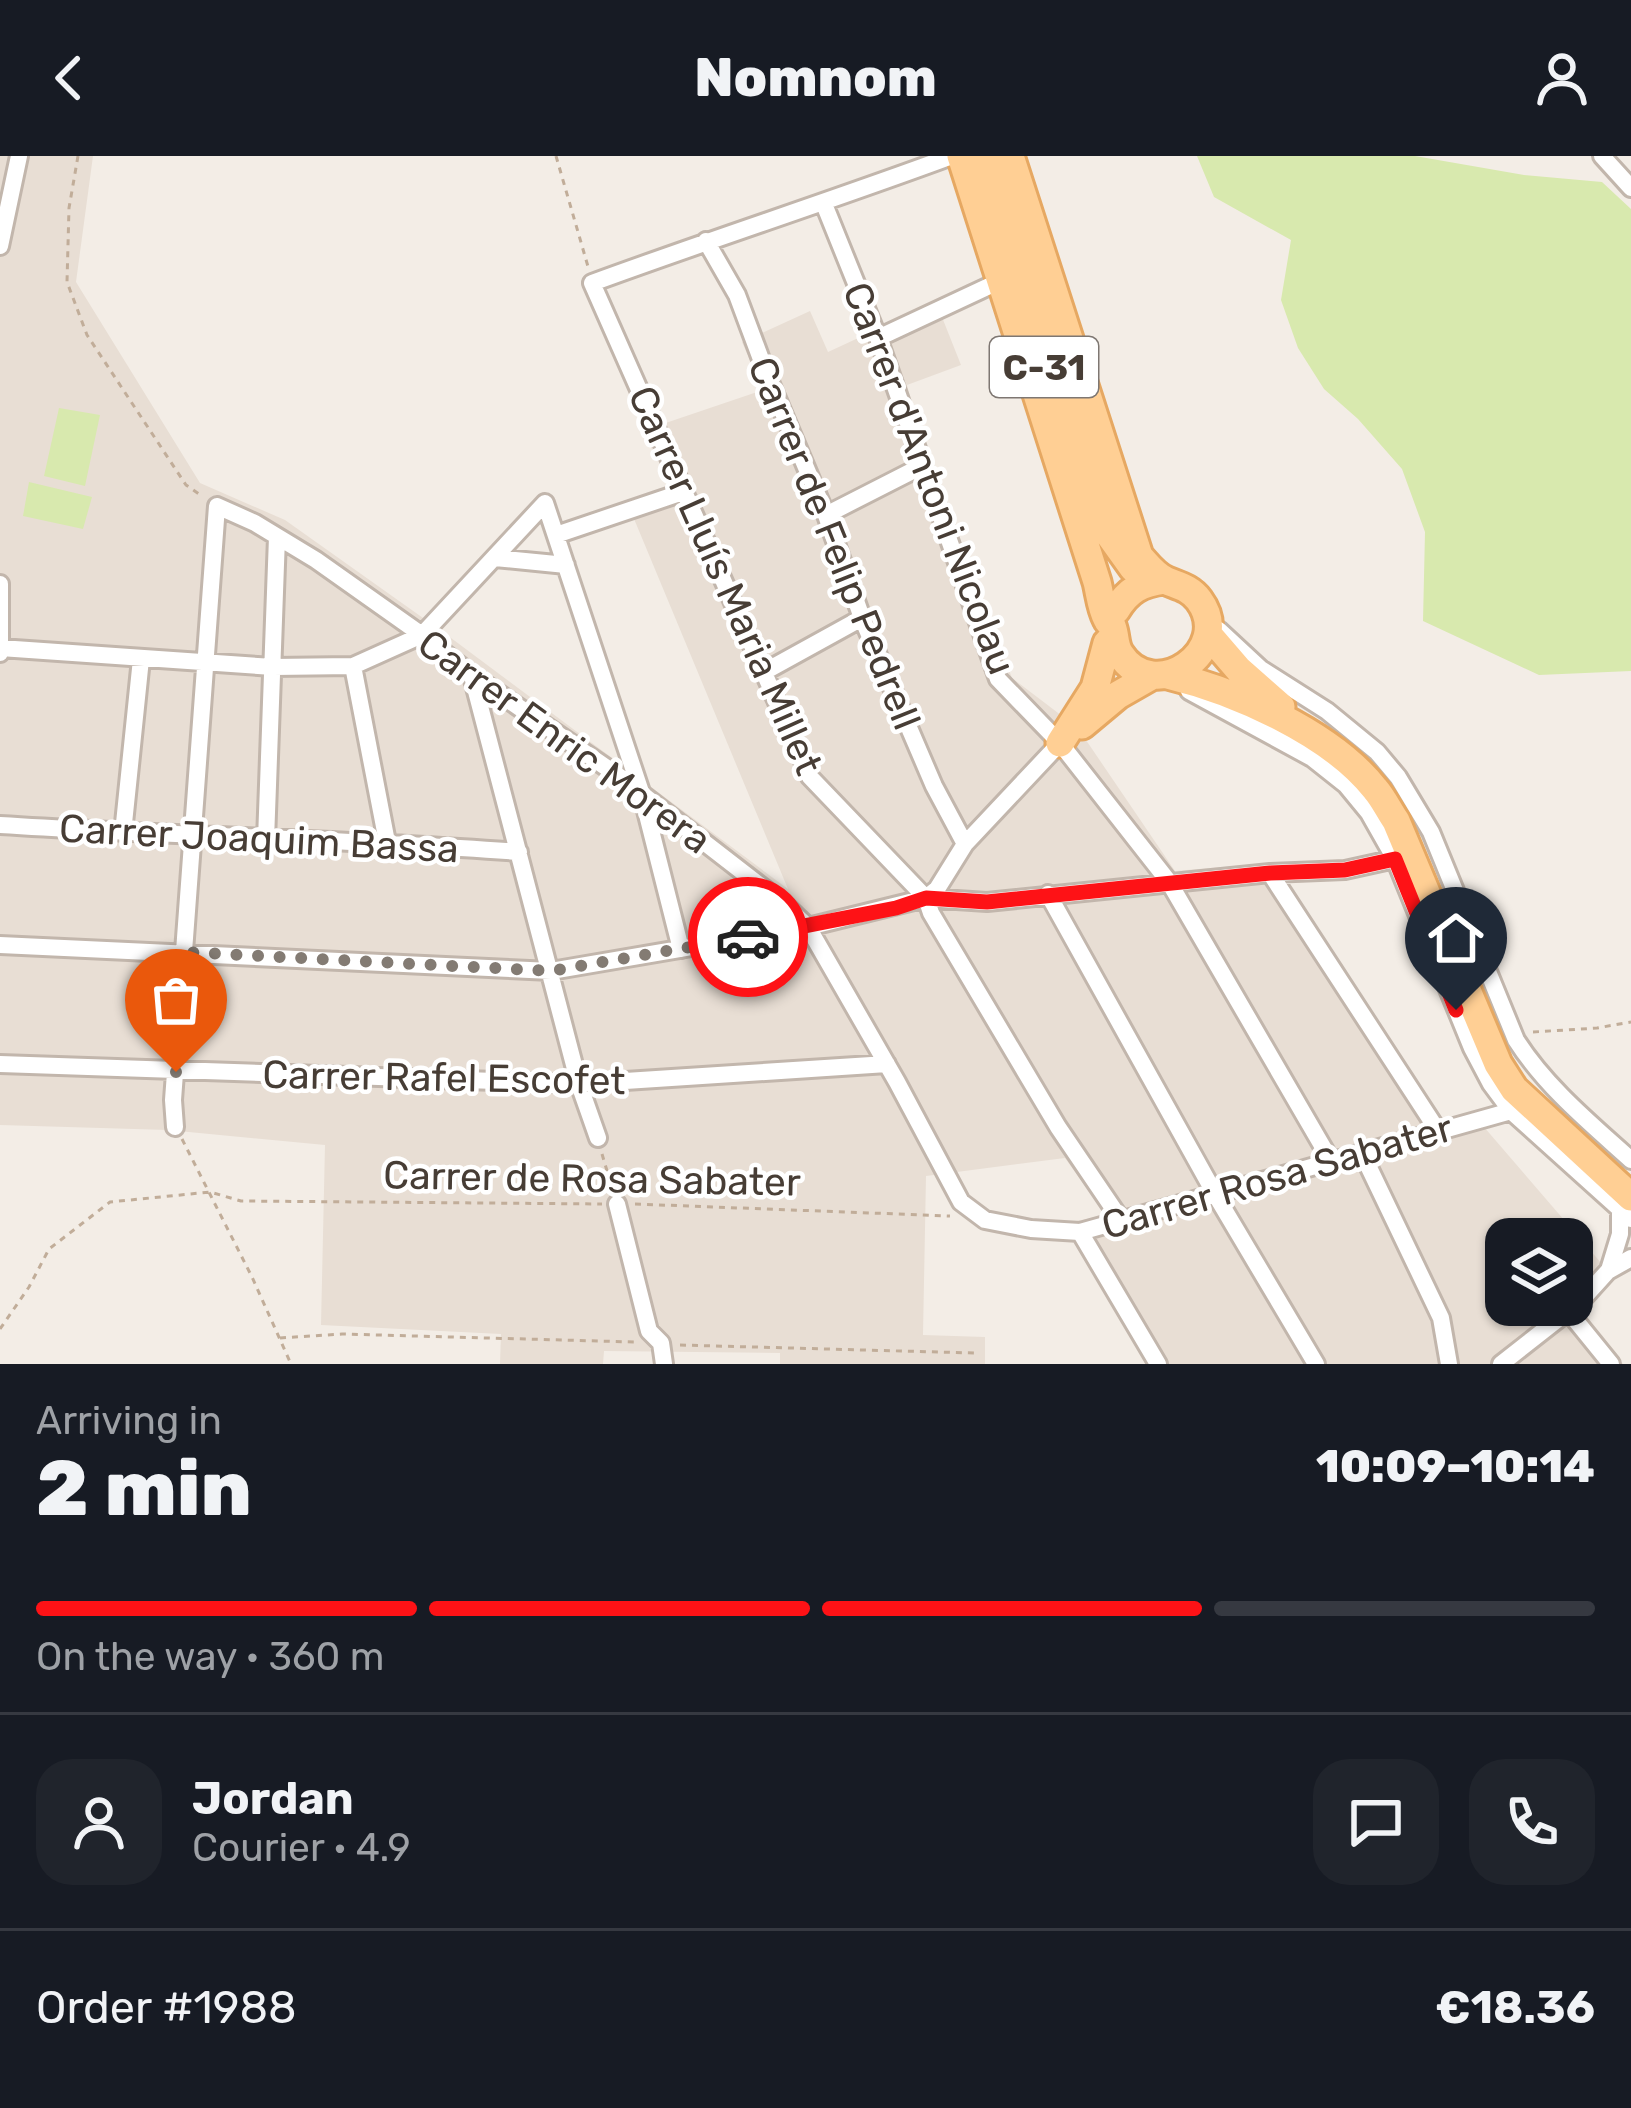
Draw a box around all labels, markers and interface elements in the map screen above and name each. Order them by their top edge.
icon: back [36,45,102,111]
icon: person [1529,45,1595,111]
text: Nomnom [694,46,937,110]
street label: Carrer d'Antoni Nicolau [833,276,1025,681]
road number: C-31 [990,337,1098,397]
street label: Carrer de Felip Pedrell [738,350,930,736]
street label: Carrer Lluís Maria Millet [619,379,832,782]
street label: Carrer Enric Morera [409,620,720,863]
street label: Carrer Joaquim Bassa [58,806,460,872]
courier [688,877,808,997]
pin [1405,887,1507,1010]
icon: car [715,904,781,970]
icon: home [1423,905,1489,971]
pin [125,949,227,1072]
icon: bag [143,967,209,1033]
street label: Carrer Rafel Escofet [262,1052,626,1104]
street label: Carrer Rosa Sabater [1096,1105,1458,1249]
street label: Carrer de Rosa Sabater [383,1152,801,1206]
map controls [1485,1218,1593,1326]
button: layers [1485,1218,1593,1326]
text: Arriving in [36,1398,222,1444]
text: 10:09–10:14 [1316,1440,1595,1493]
text: 2 min [36,1442,252,1535]
text: On the way · 360 m [36,1634,384,1680]
button: person [36,1759,162,1885]
button: chat [1313,1759,1439,1885]
button: phone [1469,1759,1595,1885]
text: Jordan [192,1772,354,1825]
text: Courier · 4.9 [192,1825,411,1871]
text: Order #1988 [36,1981,297,2034]
text: €18.36 [1435,1981,1595,2034]

